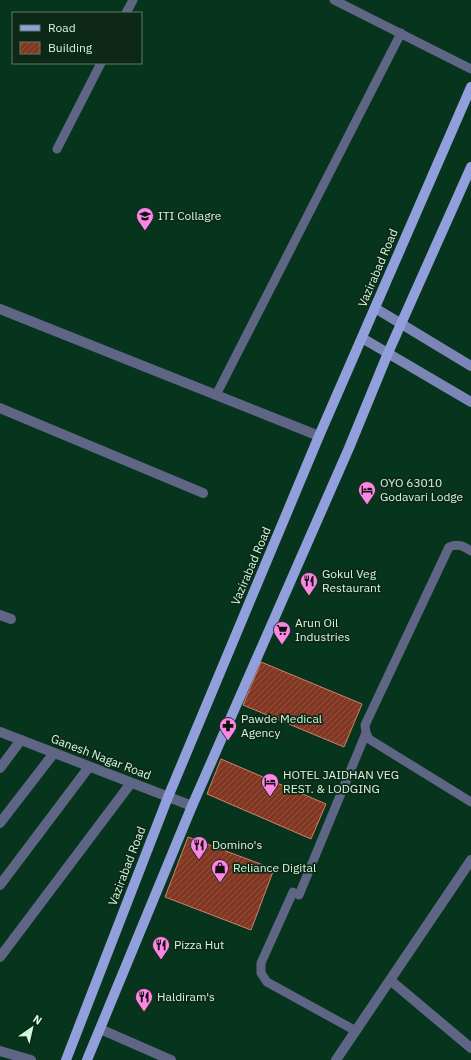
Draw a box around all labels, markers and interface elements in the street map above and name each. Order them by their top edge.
legend [12,12,142,64]
text: Road [48,20,76,35]
text: Building [48,40,93,55]
school or university icon: ITI Collagre [135,206,155,231]
place label: ITI Collagre [158,208,222,223]
street label: Vazirabad Road [354,226,401,309]
place label: OYO 63010 Godavari Lodge [380,475,464,504]
hotel icon: OYO 63010 Godavari Lodge [357,480,377,505]
street label: Vazirabad Road [227,524,274,607]
place label: Gokul Veg Restaurant [322,566,381,595]
restaurant icon: Gokul Veg Restaurant [299,571,319,596]
place label: Arun Oil Industries [295,615,350,644]
supermarket icon: Arun Oil Industries [272,620,292,645]
place label: Pawde Medical Agency [241,711,322,740]
pharmacy icon: Pawde Medical Agency [218,716,238,741]
street label: Ganesh Nagar Road [49,731,153,783]
place label: HOTEL JAIDHAN VEG REST. & LODGING [283,767,399,796]
hotel icon: HOTEL JAIDHAN VEG REST. & LODGING [260,772,280,797]
street label: Vazirabad Road [105,824,148,907]
restaurant icon: Domino's [189,835,209,860]
place label: Domino's [212,837,262,852]
shop icon: Reliance Digital [210,858,230,883]
place label: Reliance Digital [233,860,316,875]
restaurant icon: Pizza Hut [151,935,171,960]
place label: Pizza Hut [174,937,224,952]
restaurant icon: Haldiram's [134,987,154,1012]
place label: Haldiram's [157,989,215,1004]
north arrow [12,1008,52,1048]
text: N [30,1012,45,1028]

